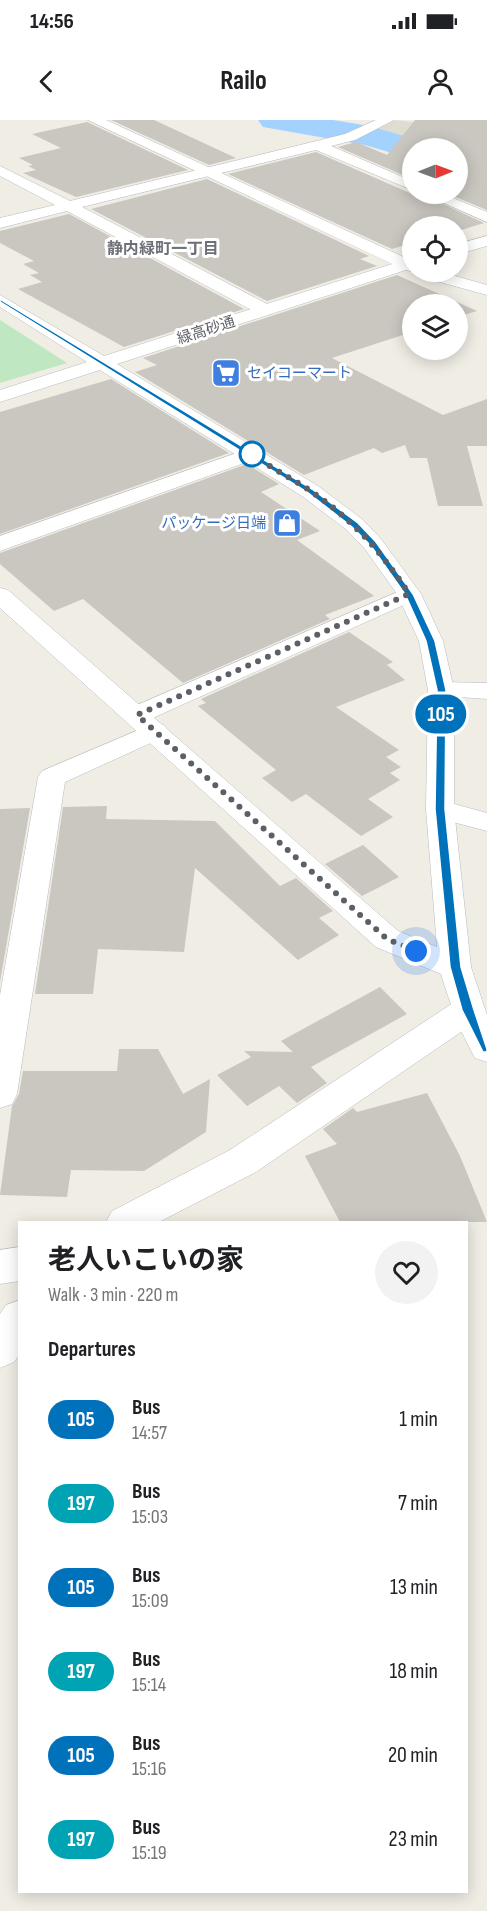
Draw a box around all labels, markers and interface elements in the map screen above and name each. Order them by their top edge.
text: 14:56 [30,8,74,35]
icon: back [30,65,63,98]
text: Railo [220,65,267,97]
icon: person [424,65,457,98]
north arrow [402,138,468,204]
map controls [402,138,468,360]
button: locate [402,216,468,282]
district label: 静内緑町一丁目 [107,240,219,259]
button: layers [402,294,468,360]
street label: 緑高砂通 [175,312,238,349]
supermarket icon: セイコーマート [210,357,242,389]
place label: セイコーマート [247,364,352,383]
unlabelled marker [239,441,265,467]
shop icon: パッケージ日端 [271,507,303,539]
place label: パッケージ日端 [161,514,266,533]
line badge: 105 [406,694,476,734]
text: 105 [427,702,455,727]
your location [401,936,431,966]
button: heart [375,1241,438,1304]
text: 老人いこいの家 [48,1244,244,1277]
text: Walk · 3 min · 220 m [48,1283,178,1307]
text: Departures [48,1336,136,1363]
text: Bus [132,1394,161,1421]
text: 1 min [399,1406,438,1433]
text: 105 [67,1407,95,1432]
text: 14:57 [132,1421,167,1445]
text: Bus [132,1478,161,1505]
text: 7 min [398,1490,438,1517]
text: 197 [67,1491,95,1516]
text: 15:03 [132,1505,168,1529]
text: Bus [132,1562,161,1589]
text: 13 min [390,1574,438,1601]
text: 105 [67,1575,95,1600]
text: 15:09 [132,1589,169,1613]
text: Bus [132,1646,161,1673]
text: 18 min [390,1658,438,1685]
text: 197 [67,1659,95,1684]
text: 15:14 [132,1673,166,1697]
text: Bus [132,1730,161,1757]
text: 20 min [388,1742,438,1769]
text: 105 [67,1743,95,1768]
text: 15:16 [132,1757,167,1781]
text: Bus [132,1814,161,1841]
text: 23 min [389,1826,438,1853]
text: 197 [67,1827,95,1852]
text: 15:19 [132,1841,167,1865]

